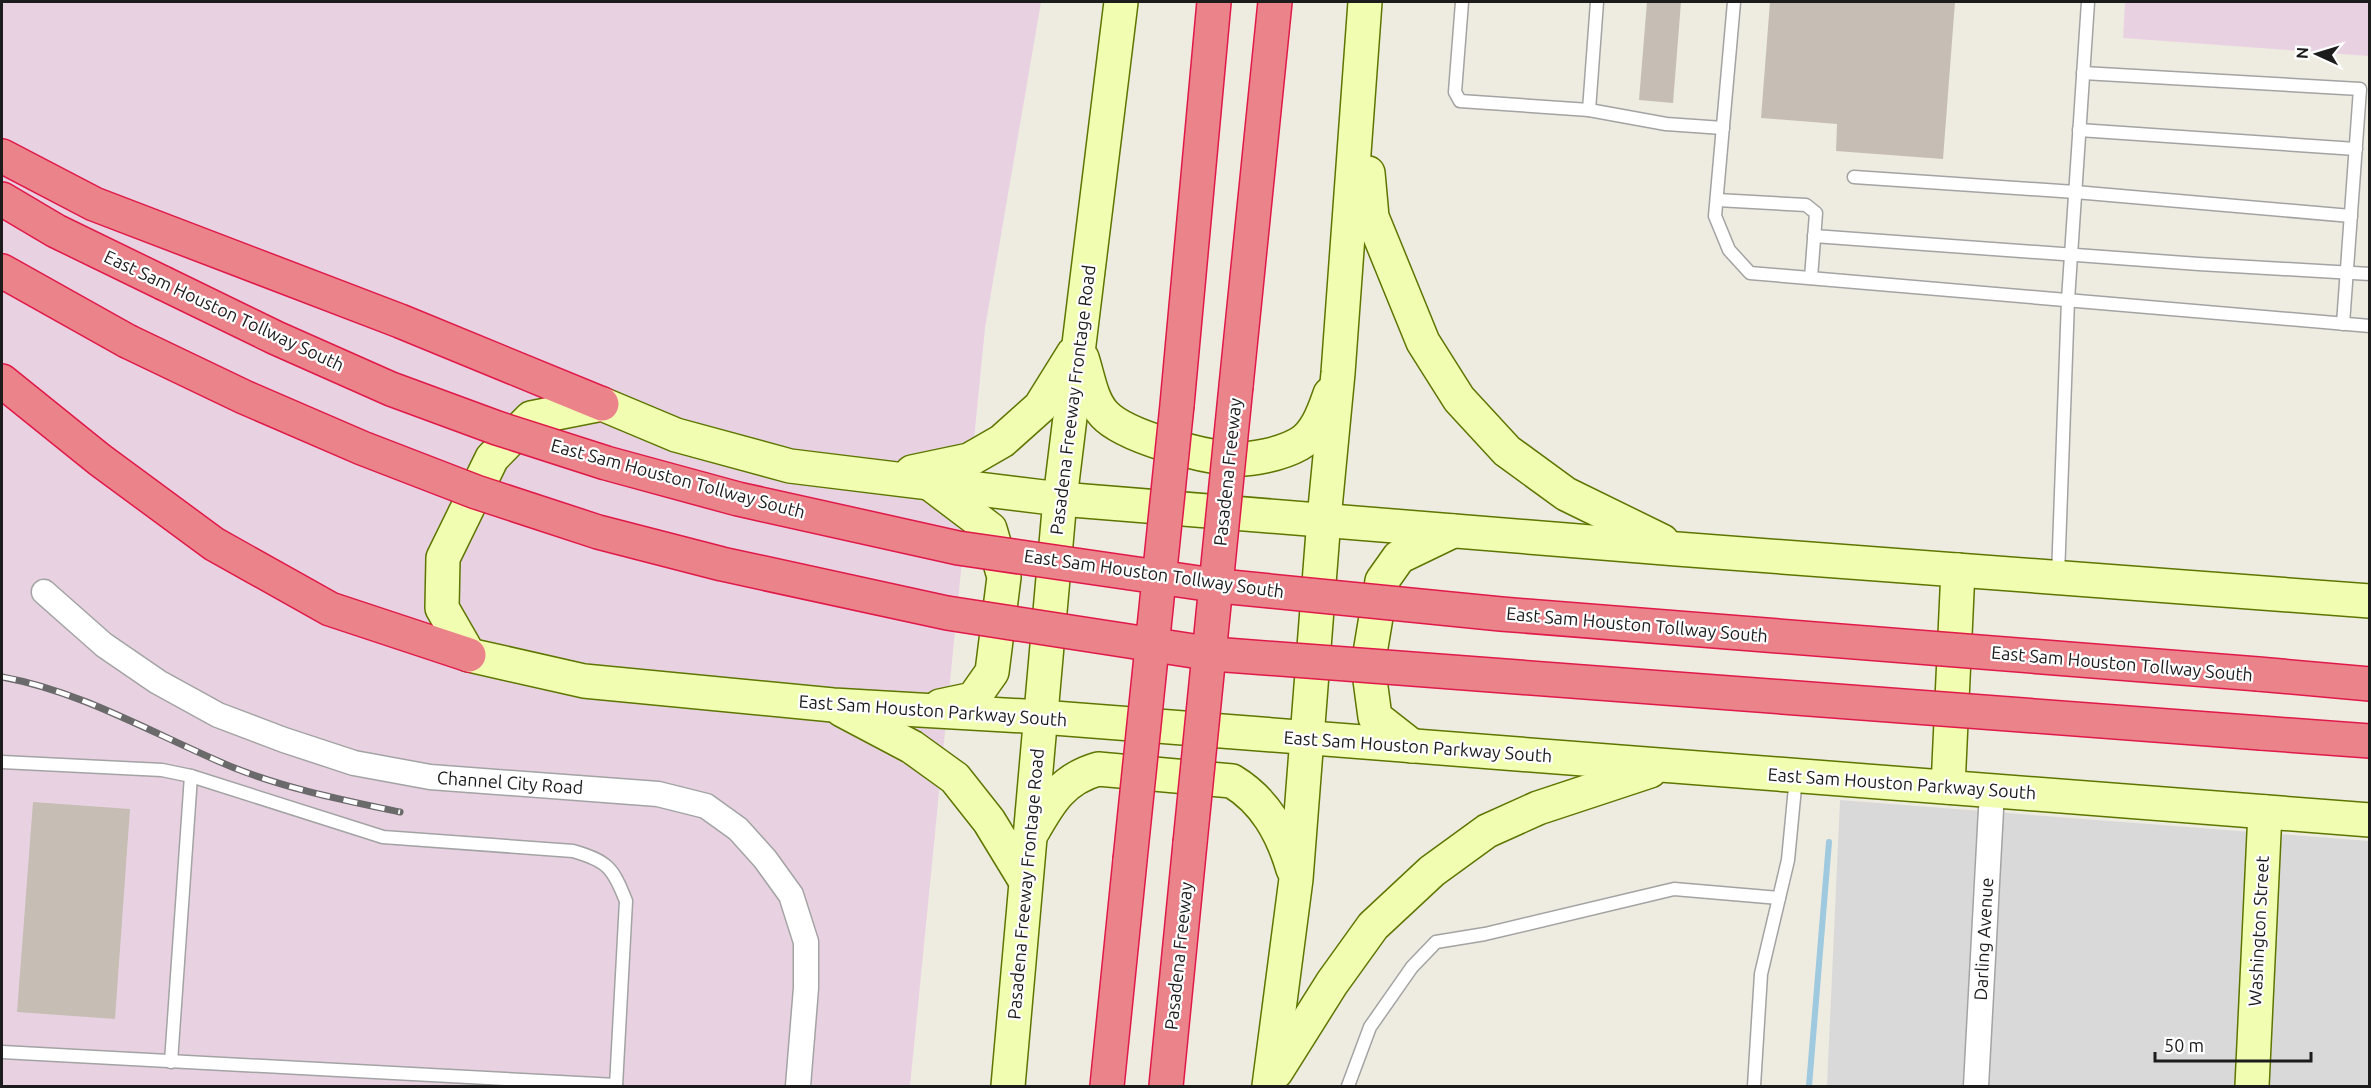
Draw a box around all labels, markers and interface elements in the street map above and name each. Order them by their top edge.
north arrow [2287,24,2347,84]
text: N [2293,46,2311,60]
street label: East Sam Houston Tollway South [101,246,348,375]
street label: Pasadena Freeway Frontage Road [1046,264,1098,536]
street label: Pasadena Freeway [1209,397,1245,547]
street label: East Sam Houston Tollway South [549,434,808,522]
street label: East Sam Houston Tollway South [1023,545,1286,601]
street label: East Sam Houston Tollway South [1505,603,1769,645]
street label: East Sam Houston Tollway South [1990,642,2254,684]
street label: East Sam Houston Parkway South [798,691,1068,729]
street label: East Sam Houston Parkway South [1283,727,1553,765]
street label: Pasadena Freeway Frontage Road [1003,748,1047,1020]
street label: East Sam Houston Parkway South [1767,764,2037,802]
street label: Channel City Road [436,767,584,797]
street label: Washington Street [2244,855,2272,1007]
street label: Darling Avenue [1970,877,1996,1001]
street label: Pasadena Freeway [1160,881,1196,1031]
scale bar [2155,1025,2311,1063]
text: 50 m [2164,1035,2204,1055]

